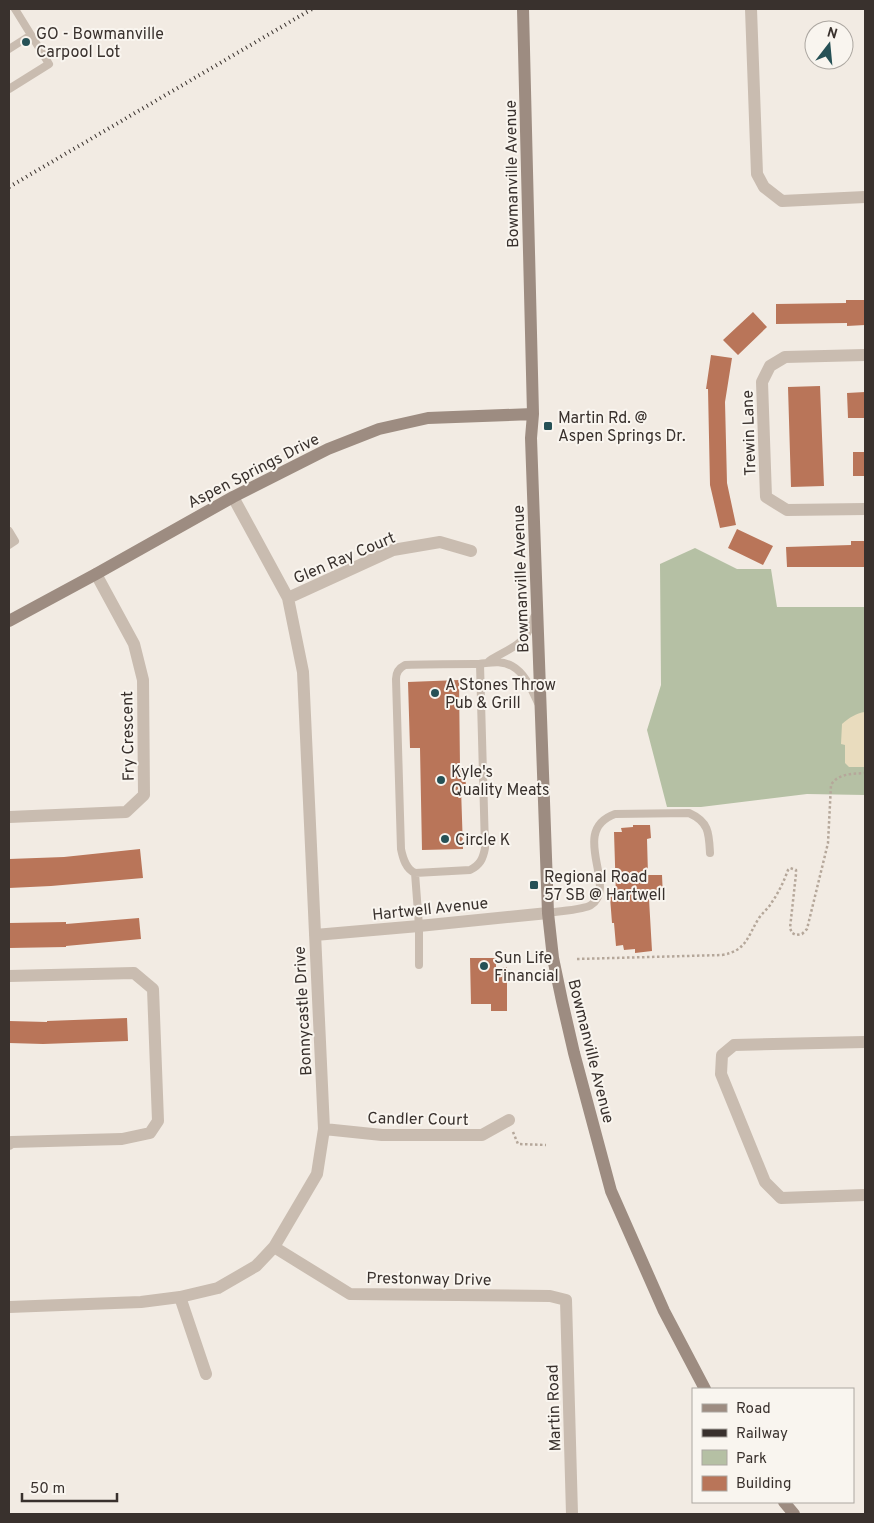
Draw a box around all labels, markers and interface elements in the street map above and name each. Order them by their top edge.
north arrow [804,20,854,70]
text: N [825,24,839,44]
place label: GO - Bowmanville Carpool Lot [36,25,164,63]
marker: GO - Bowmanville Carpool Lot [20,36,32,48]
street label: Bowmanville Avenue [502,100,524,248]
street label: Trewin Lane [739,390,761,476]
place label: Martin Rd. @ Aspen Springs Dr. [558,409,686,447]
marker: Martin Rd. @ Aspen Springs Dr. [542,420,554,432]
street label: Aspen Springs Drive [185,430,323,514]
street label: Bowmanville Avenue [509,505,535,653]
street label: Glen Ray Court [291,528,399,589]
place label: A Stones Throw Pub & Grill [445,676,556,714]
marker: A Stones Throw Pub & Grill [429,687,441,699]
street label: Fry Crescent [118,691,140,781]
place label: Kyle's Quality Meats [451,763,549,801]
marker: Kyle's Quality Meats [435,774,447,786]
place label: Circle K [455,831,510,851]
marker: Circle K [439,833,451,845]
place label: Regional Road 57 SB @ Hartwell [544,868,666,906]
marker: Regional Road 57 SB @ Hartwell [528,879,540,891]
street label: Hartwell Avenue [371,894,489,926]
street label: Bonnycastle Drive [291,946,317,1076]
place label: Sun Life Financial [494,949,559,987]
marker: Sun Life Financial [478,960,490,972]
street label: Bowmanville Avenue [562,977,618,1126]
street label: Candler Court [367,1109,469,1131]
street label: Prestonway Drive [366,1269,492,1291]
street label: Martin Road [543,1364,567,1452]
legend [692,1388,854,1503]
text: Road [736,1400,771,1419]
text: Railway [736,1425,788,1444]
text: Park [736,1450,767,1469]
scale bar [22,1470,118,1502]
text: Building [736,1475,791,1494]
text: 50 m [30,1480,65,1499]

